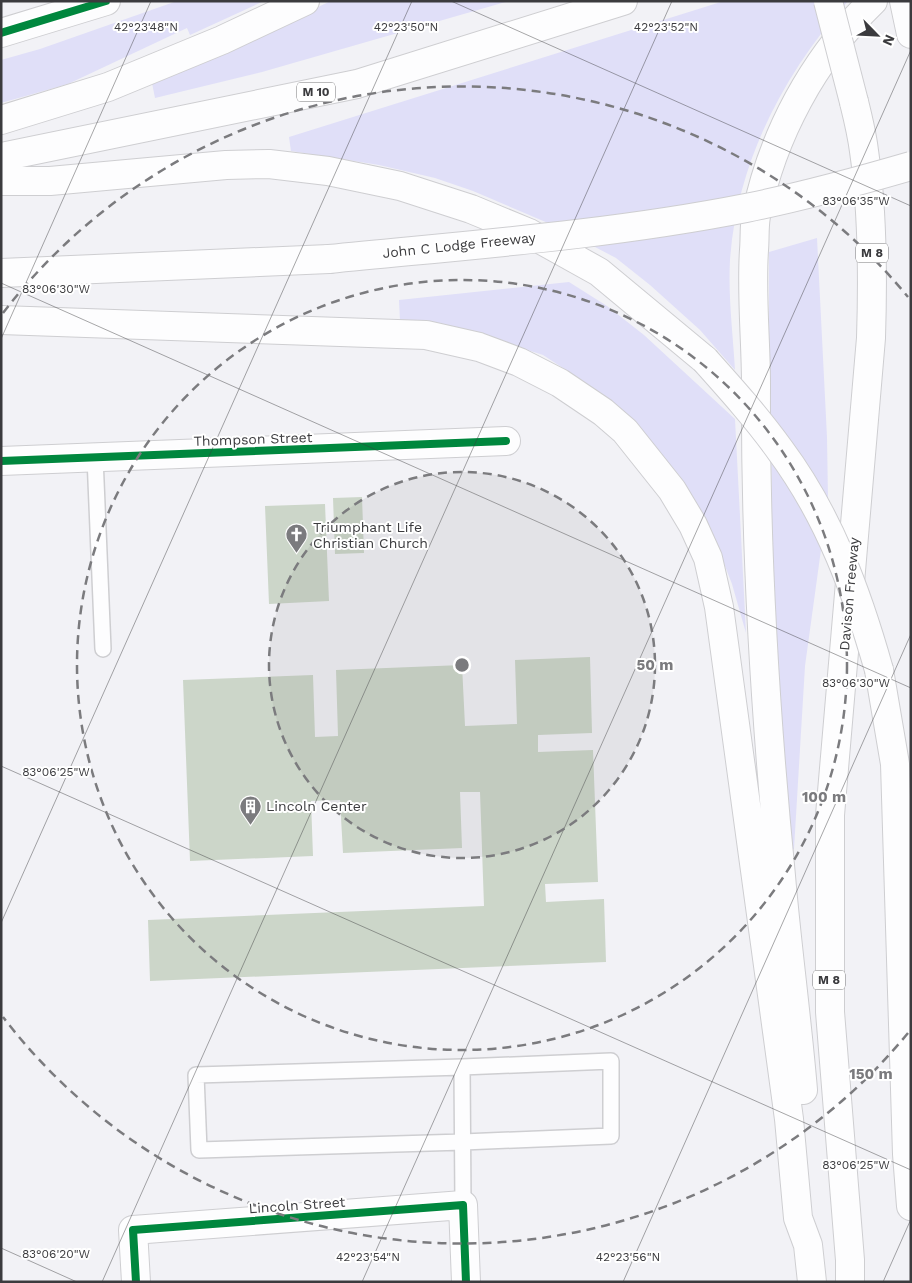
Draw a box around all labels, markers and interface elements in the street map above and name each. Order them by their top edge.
north arrow [852,10,902,60]
text: 42°23'48"N [114,20,178,34]
text: 42°23'50"N [374,20,438,34]
text: 42°23'52"N [634,20,698,34]
text: N [879,32,898,48]
road number: M 10 [297,82,335,101]
text: 83°06'35"W [822,194,890,208]
street label: John C Lodge Freeway [382,229,537,261]
road number: M 8 [856,244,888,262]
text: 83°06'30"W [22,282,90,296]
street label: Thompson Street [193,429,313,449]
place label: Triumphant Life Christian Church [313,519,428,551]
church icon: Triumphant Life Christian Church [285,523,309,554]
street label: Davison Freeway [836,536,862,651]
centre of rings [453,656,471,674]
text: 50 m [637,656,673,674]
text: 83°06'30"W [822,676,890,690]
text: 83°06'25"W [22,765,90,779]
text: 100 m [802,788,846,806]
building icon: Lincoln Center [238,794,262,825]
place label: Lincoln Center [266,798,367,814]
road number: M 8 [813,970,845,990]
text: 150 m [849,1065,893,1083]
text: 83°06'25"W [822,1158,890,1172]
street label: Lincoln Street [248,1194,346,1216]
text: 83°06'20"W [22,1247,90,1261]
text: 42°23'54"N [336,1250,400,1264]
text: 42°23'56"N [596,1250,660,1264]

